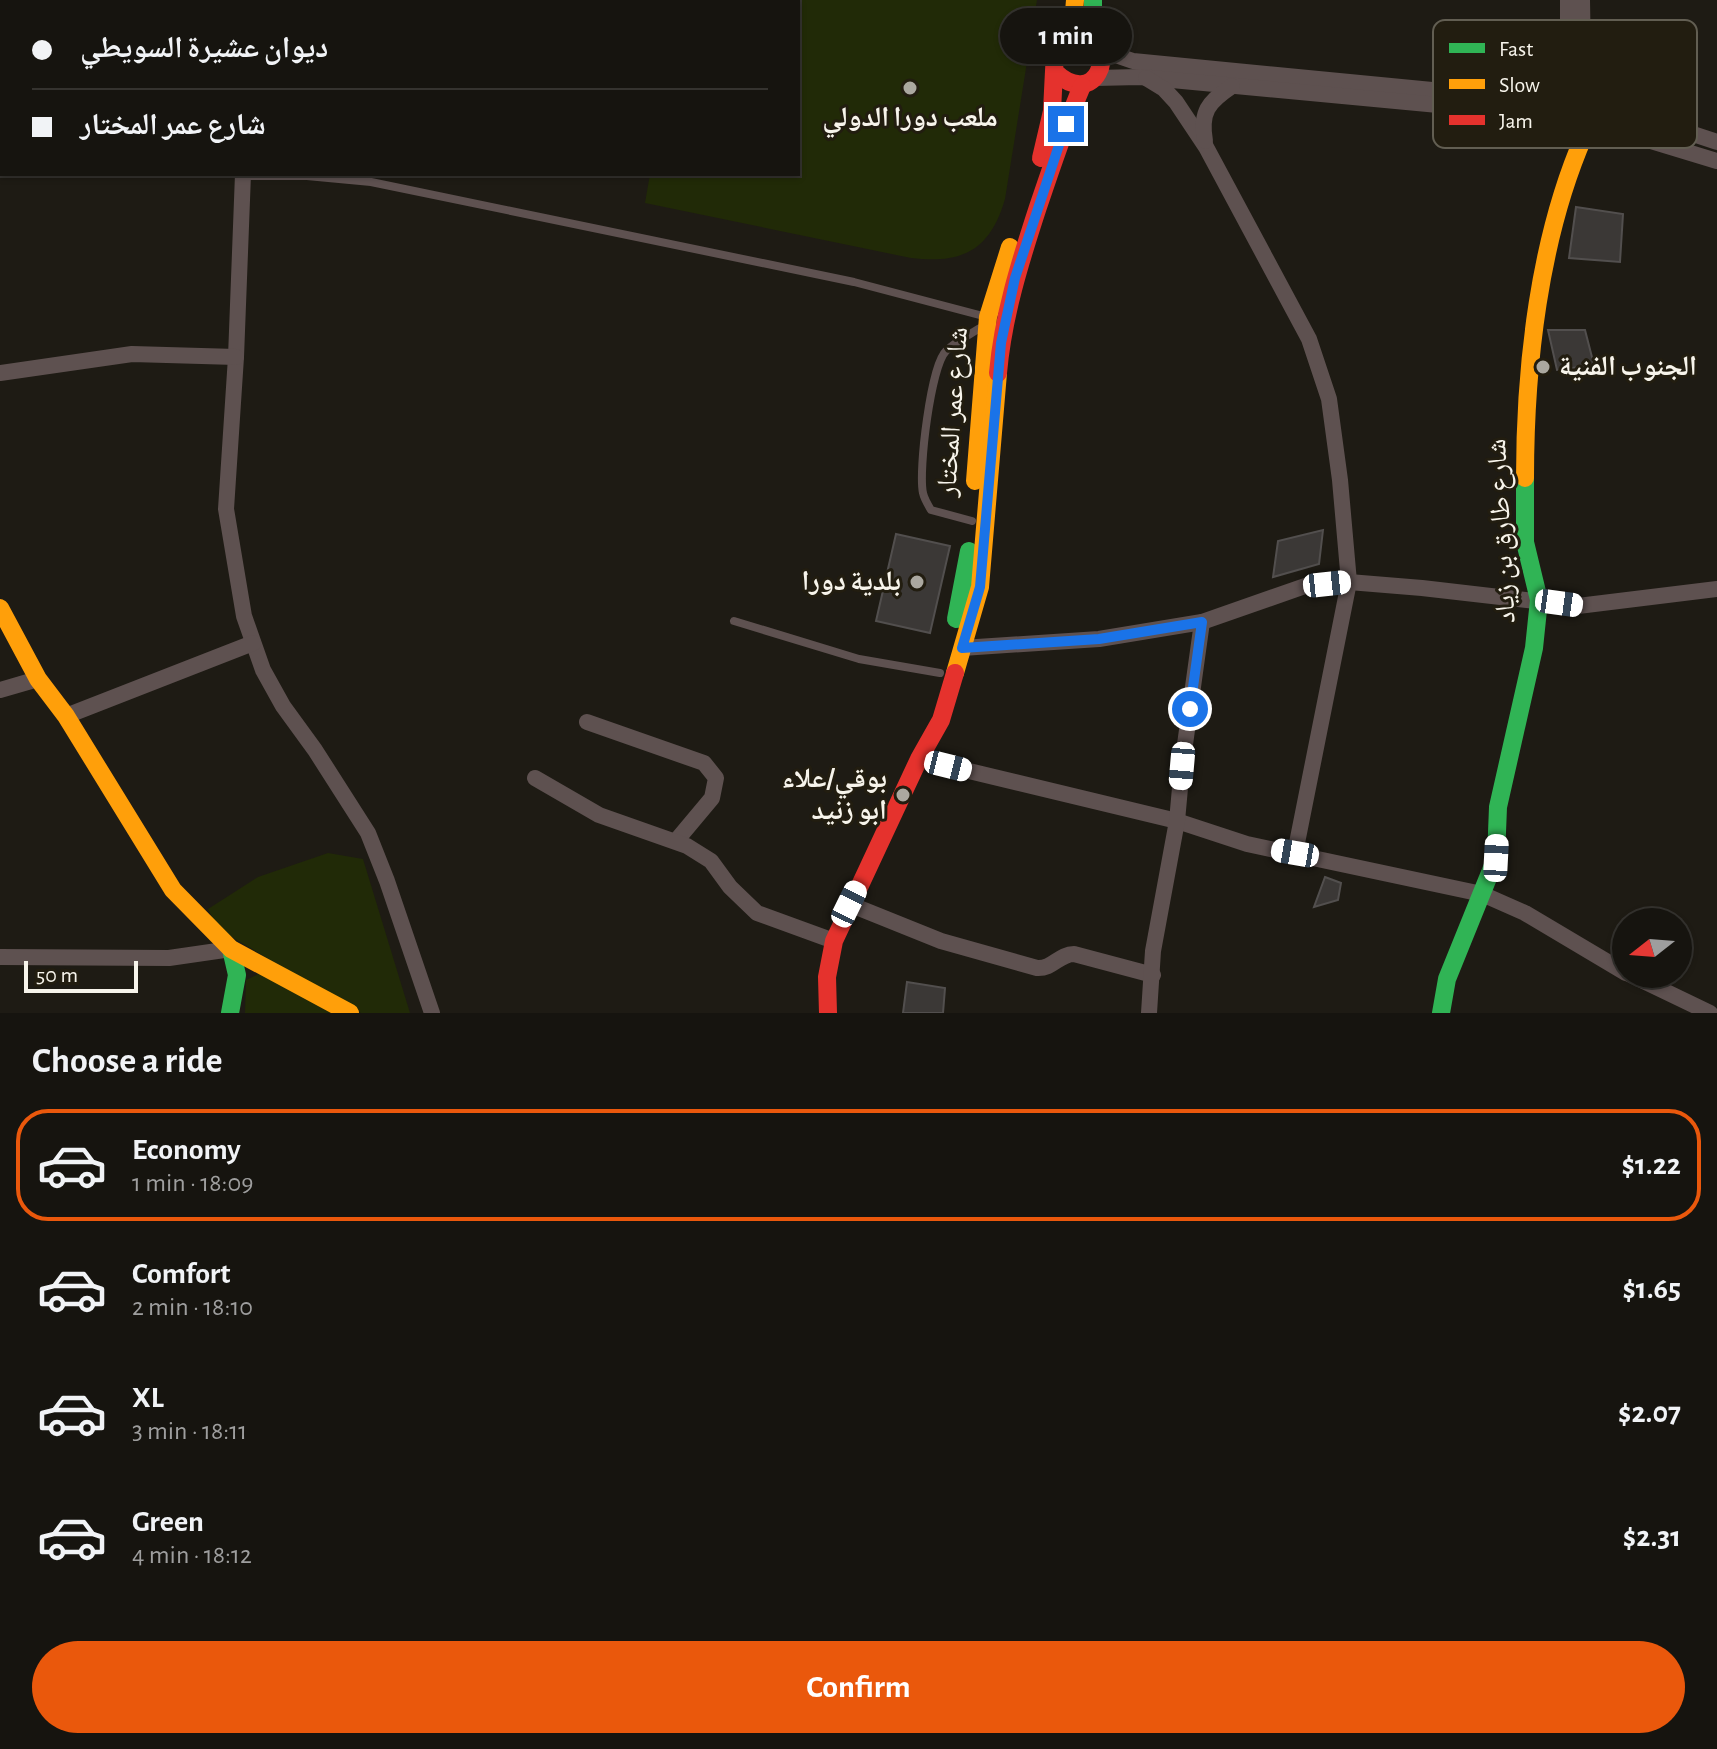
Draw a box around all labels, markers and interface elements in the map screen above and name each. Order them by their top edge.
callout: 1 min [1000,8,1132,64]
legend [1433,20,1697,148]
text: 1 min [1039,23,1093,49]
text: ديوان عشيرة السويطي [80,33,328,63]
text: Fast [1499,38,1533,60]
text: Slow [1499,74,1540,96]
marker: ملعب دورا الدولي [901,79,919,97]
place label: ملعب دورا الدولي [822,104,998,139]
route end [1048,106,1084,142]
text: شارع عمر المختار [80,110,266,140]
text: Jam [1499,110,1533,132]
street label: شارع عمر المختار [933,326,975,499]
place label: الجنوب الفنية [1559,353,1697,382]
marker: الجنوب الفنية [1534,358,1552,376]
street label: شارع طارق بن زياد [1483,438,1523,624]
place label: بلدية دورا [801,568,901,597]
car [1302,570,1352,598]
marker: بلدية دورا [908,573,926,591]
car [1534,588,1584,618]
route start [1172,691,1208,727]
car [1168,741,1196,791]
car [922,749,974,783]
place label: بوقي/علاء ابو زنيد [782,765,887,826]
marker: بوقي/علاء ابو زنيد [894,786,912,804]
car [1483,833,1509,883]
car [1269,837,1321,869]
car [828,877,870,931]
north arrow [1612,908,1692,988]
map controls [1612,908,1692,988]
scale bar [24,957,138,993]
text: 50 m [36,964,78,986]
text: Choose a ride [32,1043,222,1079]
icon: car [36,1129,108,1201]
text: Economy [132,1135,241,1165]
text: $1.22 [1622,1150,1681,1180]
text: 1 min · 18:09 [132,1170,253,1196]
icon: car [36,1253,108,1325]
text: Comfort [132,1259,231,1289]
text: $1.65 [1622,1274,1681,1304]
text: 2 min · 18:10 [132,1294,253,1320]
icon: car [36,1377,108,1449]
text: XL [132,1383,164,1413]
text: $2.07 [1618,1398,1681,1428]
text: 3 min · 18:11 [132,1418,247,1444]
icon: car [36,1501,108,1573]
text: Green [132,1507,204,1537]
text: $2.31 [1623,1522,1681,1552]
text: 4 min · 18:12 [132,1542,252,1568]
button: Confirm [32,1641,1685,1733]

